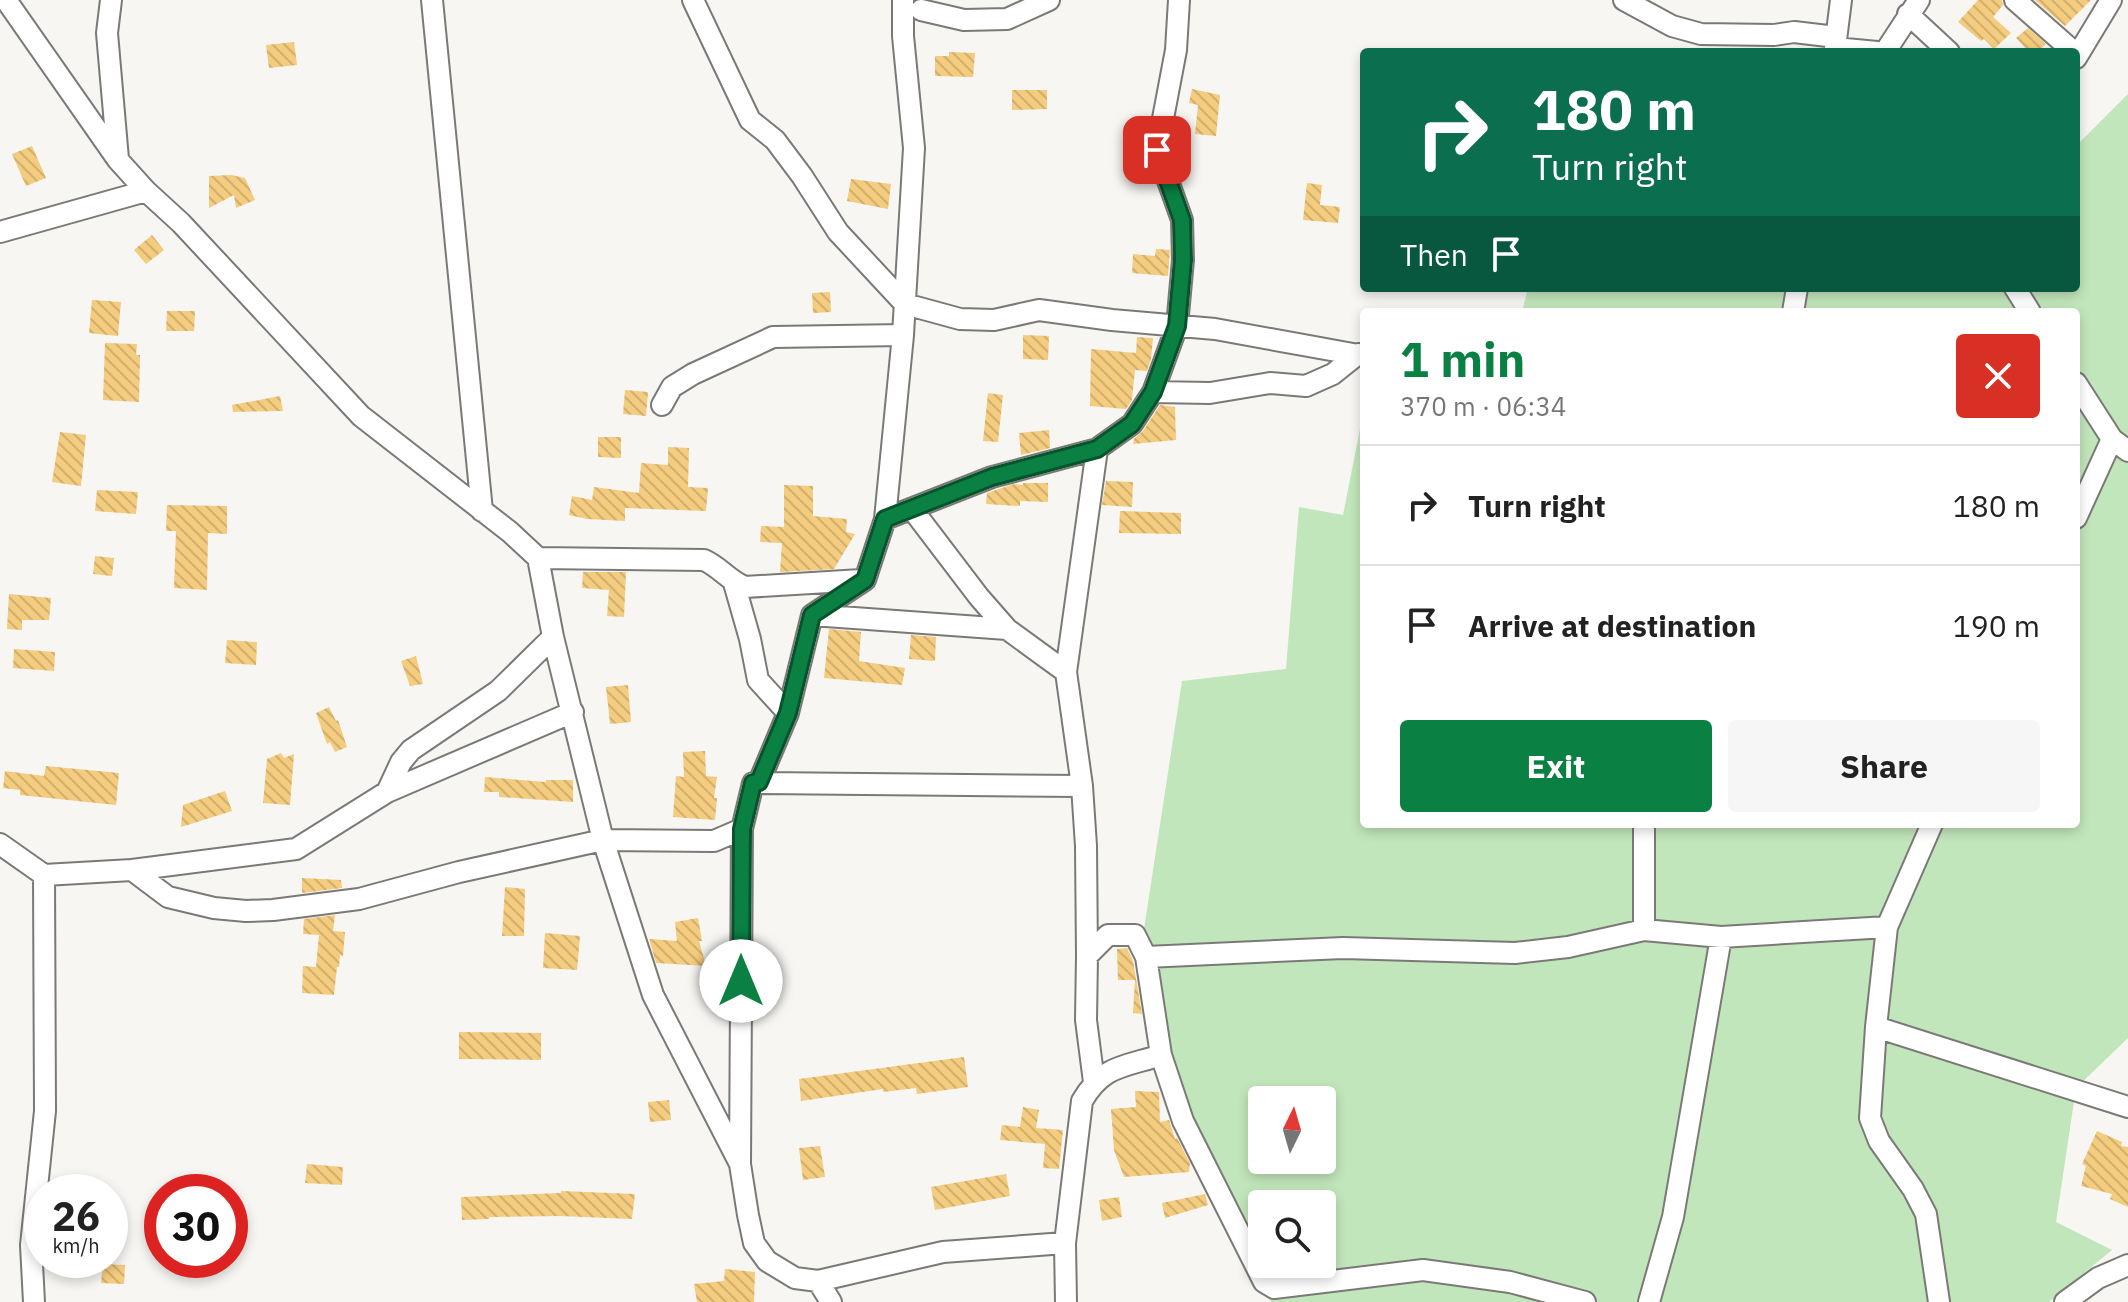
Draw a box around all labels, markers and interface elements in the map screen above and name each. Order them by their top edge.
text: 180 m [1532,73,1696,145]
icon: right [1400,80,1504,184]
pin [1123,116,1191,184]
icon: arrive [1135,128,1179,172]
text: Turn right [1532,143,1688,190]
icon: arrive [1484,232,1528,276]
text: Then [1400,235,1468,274]
text: 1 min [1400,328,1525,390]
button: close [1956,334,2040,418]
text: 370 m · 06:34 [1400,389,1566,423]
icon: right [1400,483,1444,527]
text: Turn right [1468,486,1606,525]
text: 180 m [1953,486,2040,525]
icon: arrive [1400,603,1444,647]
text: Arrive at destination [1468,606,1756,645]
text: 190 m [1953,606,2040,645]
button: Exit [1400,720,1712,812]
button: Share [1728,720,2040,812]
position arrow [699,939,783,1023]
north arrow [1248,1086,1336,1174]
map controls [1248,1086,1336,1278]
speed limit sign: 30 [144,1174,248,1278]
text: 26 [52,1190,100,1242]
button: search [1248,1190,1336,1278]
text: km/h [52,1232,100,1259]

